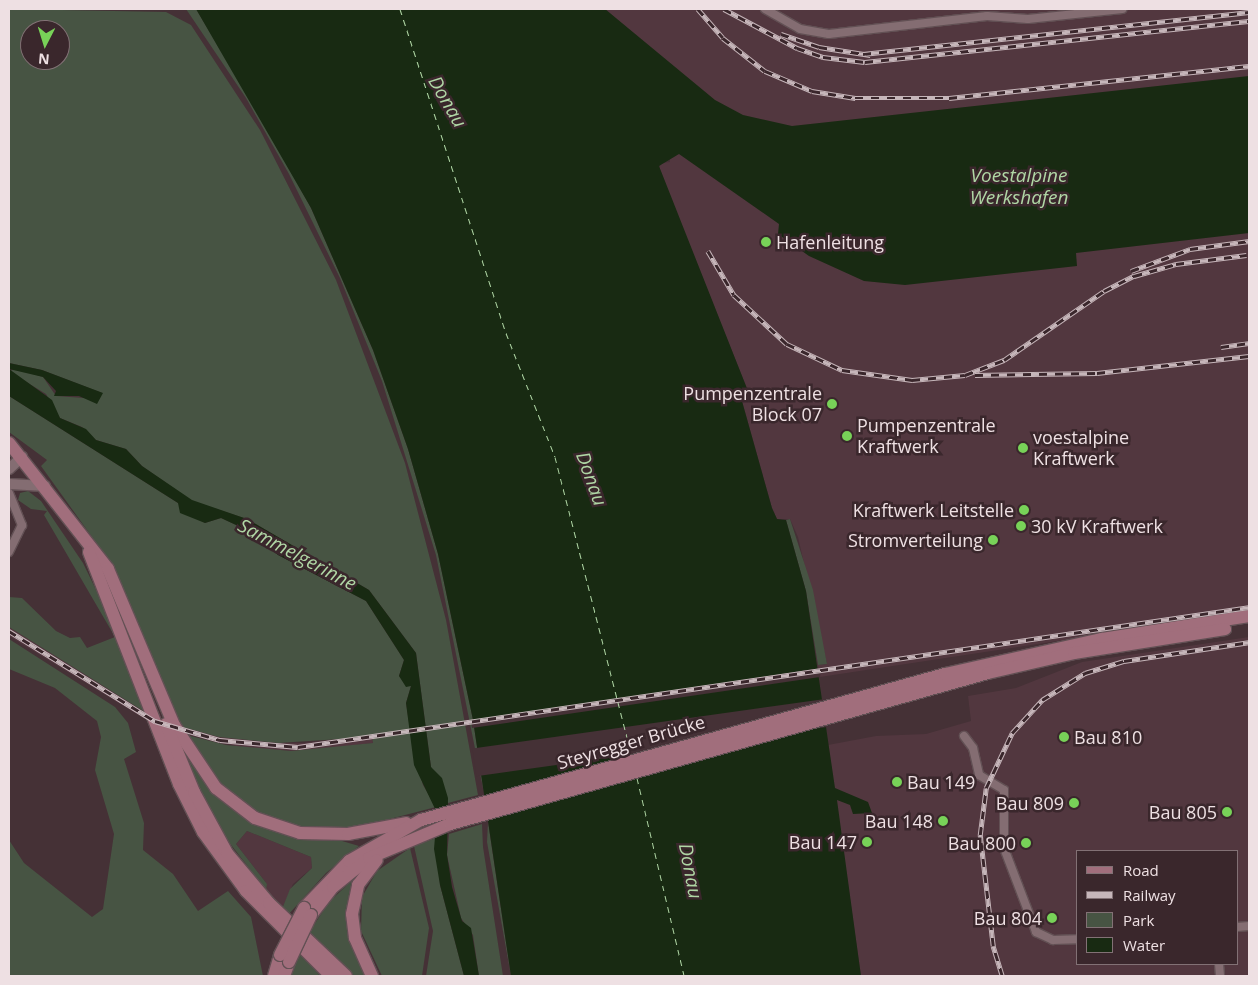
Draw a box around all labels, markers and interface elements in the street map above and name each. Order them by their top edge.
north arrow [20,20,70,70]
text: N [37,49,50,69]
water label: Donau [423,72,471,132]
water label: Voestalpine Werkshafen [970,165,1068,209]
place label: Hafenleitung [776,231,884,253]
marker: Hafenleitung [760,236,772,248]
place label: Pumpenzentrale Block 07 [683,383,822,426]
marker: Pumpenzentrale Block 07 [826,398,838,410]
place label: Pumpenzentrale Kraftwerk [857,415,996,458]
place label: voestalpine Kraftwerk [1033,427,1129,469]
marker: Pumpenzentrale Kraftwerk [841,430,853,442]
marker: voestalpine Kraftwerk [1017,442,1029,454]
water label: Donau [571,449,611,509]
place label: Kraftwerk Leitstelle [853,499,1014,521]
marker: Kraftwerk Leitstelle [1018,504,1030,516]
water label: Sammelgerinne [234,514,360,596]
place label: 30 kV Kraftwerk [1031,515,1163,537]
marker: 30 kV Kraftwerk [1015,520,1027,532]
place label: Stromverteilung [848,529,983,551]
marker: Stromverteilung [987,534,999,546]
street label: Steyregger Brücke [555,711,707,773]
place label: Bau 810 [1074,726,1142,748]
marker: Bau 810 [1058,731,1070,743]
place label: Bau 149 [907,771,975,793]
marker: Bau 149 [891,776,903,788]
place label: Bau 809 [996,792,1064,814]
marker: Bau 809 [1068,797,1080,809]
place label: Bau 805 [1149,801,1217,823]
marker: Bau 805 [1221,806,1233,818]
place label: Bau 148 [865,810,933,832]
marker: Bau 148 [937,815,949,827]
place label: Bau 147 [789,831,857,853]
place label: Bau 800 [948,832,1016,854]
marker: Bau 147 [861,836,873,848]
marker: Bau 800 [1020,837,1032,849]
water label: Donau [673,841,707,901]
legend [1076,850,1238,965]
text: Road [1123,860,1159,880]
text: Railway [1123,885,1176,905]
place label: Bau 804 [974,907,1042,929]
text: Park [1123,910,1154,930]
marker: Bau 804 [1046,912,1058,924]
text: Water [1123,935,1165,955]

